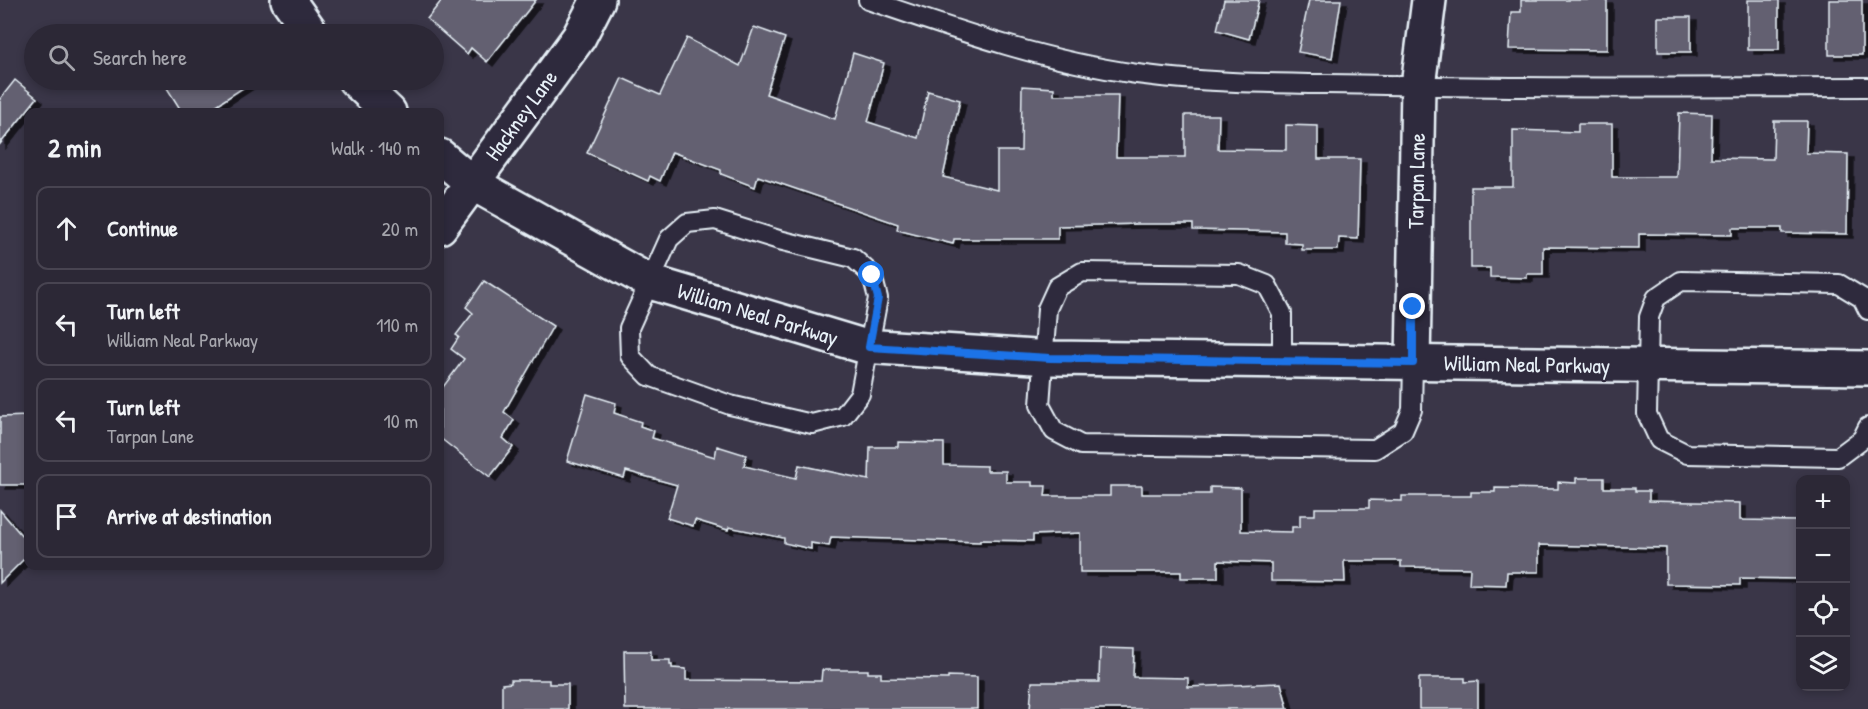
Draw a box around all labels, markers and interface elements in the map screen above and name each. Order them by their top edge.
search box [24,24,444,90]
icon: search [45,41,78,74]
text: Search here [93,42,187,72]
street label: Hackney Lane [478,63,564,166]
text: 2 min [48,130,101,165]
street label: Tarpan Lane [1400,133,1432,229]
text: Walk · 140 m [331,134,420,161]
icon: ahead [50,212,83,245]
text: Continue [107,213,178,243]
text: 20 m [381,215,418,242]
route start [858,261,884,287]
street label: William Neal Parkway [674,275,842,353]
route end [1399,293,1425,319]
text: Turn left [107,296,180,326]
icon: left [50,308,83,341]
text: 110 m [376,311,418,338]
text: William Neal Parkway [107,326,258,353]
street label: William Neal Parkway [1444,348,1610,380]
text: Turn left [107,392,180,422]
icon: left [50,404,83,437]
text: 10 m [384,407,418,434]
text: Tarpan Lane [107,422,194,449]
map controls [1796,475,1850,691]
button: + [1796,475,1850,529]
icon: arrive [50,500,83,533]
text: Arrive at destination [107,501,272,531]
button: − [1796,529,1850,583]
button: locate [1796,583,1850,637]
button: layers [1796,637,1850,691]

